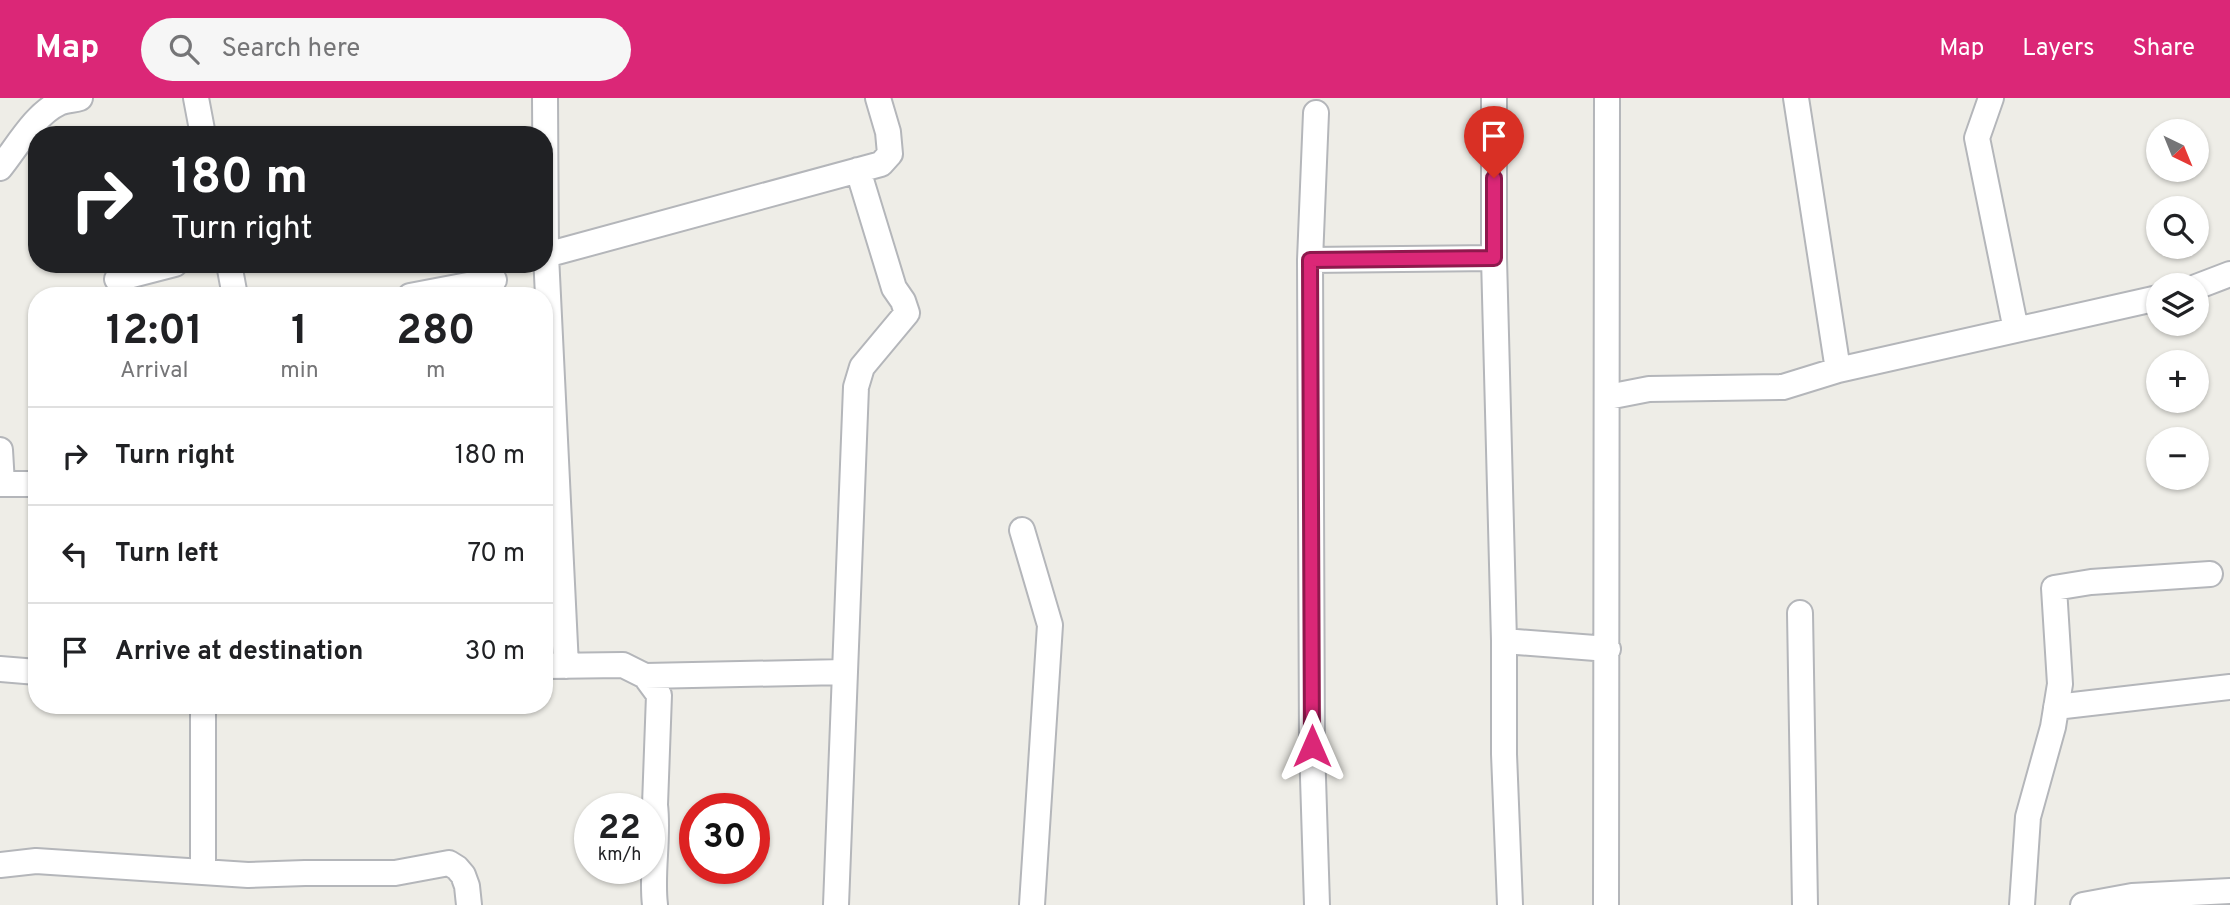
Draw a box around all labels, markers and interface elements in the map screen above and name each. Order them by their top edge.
search box [141,18,631,81]
text: Map [35,28,99,70]
icon: search [165,30,203,68]
text: Search here [221,33,360,66]
text: Map [1939,34,1984,64]
text: Layers [2022,34,2094,64]
text: Share [2132,34,2195,64]
pin [1464,106,1524,178]
icon: arrive [1475,117,1513,155]
north arrow [2146,119,2208,182]
map controls [2146,119,2209,490]
text: 180 m [171,149,308,211]
icon: right [56,154,147,245]
button: search [2146,196,2209,259]
text: Turn right [171,210,313,250]
button: layers [2146,273,2209,336]
text: 12:01 [106,306,203,359]
text: 1 [291,306,308,359]
text: 280 [396,306,475,359]
button: + [2146,350,2209,413]
text: Arrival [120,357,188,386]
text: min [280,357,319,386]
text: m [426,357,446,386]
button: − [2146,427,2209,490]
icon: right [56,437,94,475]
text: Turn right [115,440,235,473]
text: 180 m [455,440,525,473]
icon: left [56,535,94,573]
text: Turn left [115,538,219,571]
text: 70 m [467,538,525,571]
icon: arrive [56,633,94,671]
text: Arrive at destination [115,636,363,669]
text: 30 m [465,636,525,669]
position arrow [1275,709,1349,783]
speed limit sign: 30 [679,793,770,884]
text: 22 [598,807,641,851]
text: km/h [598,844,641,867]

